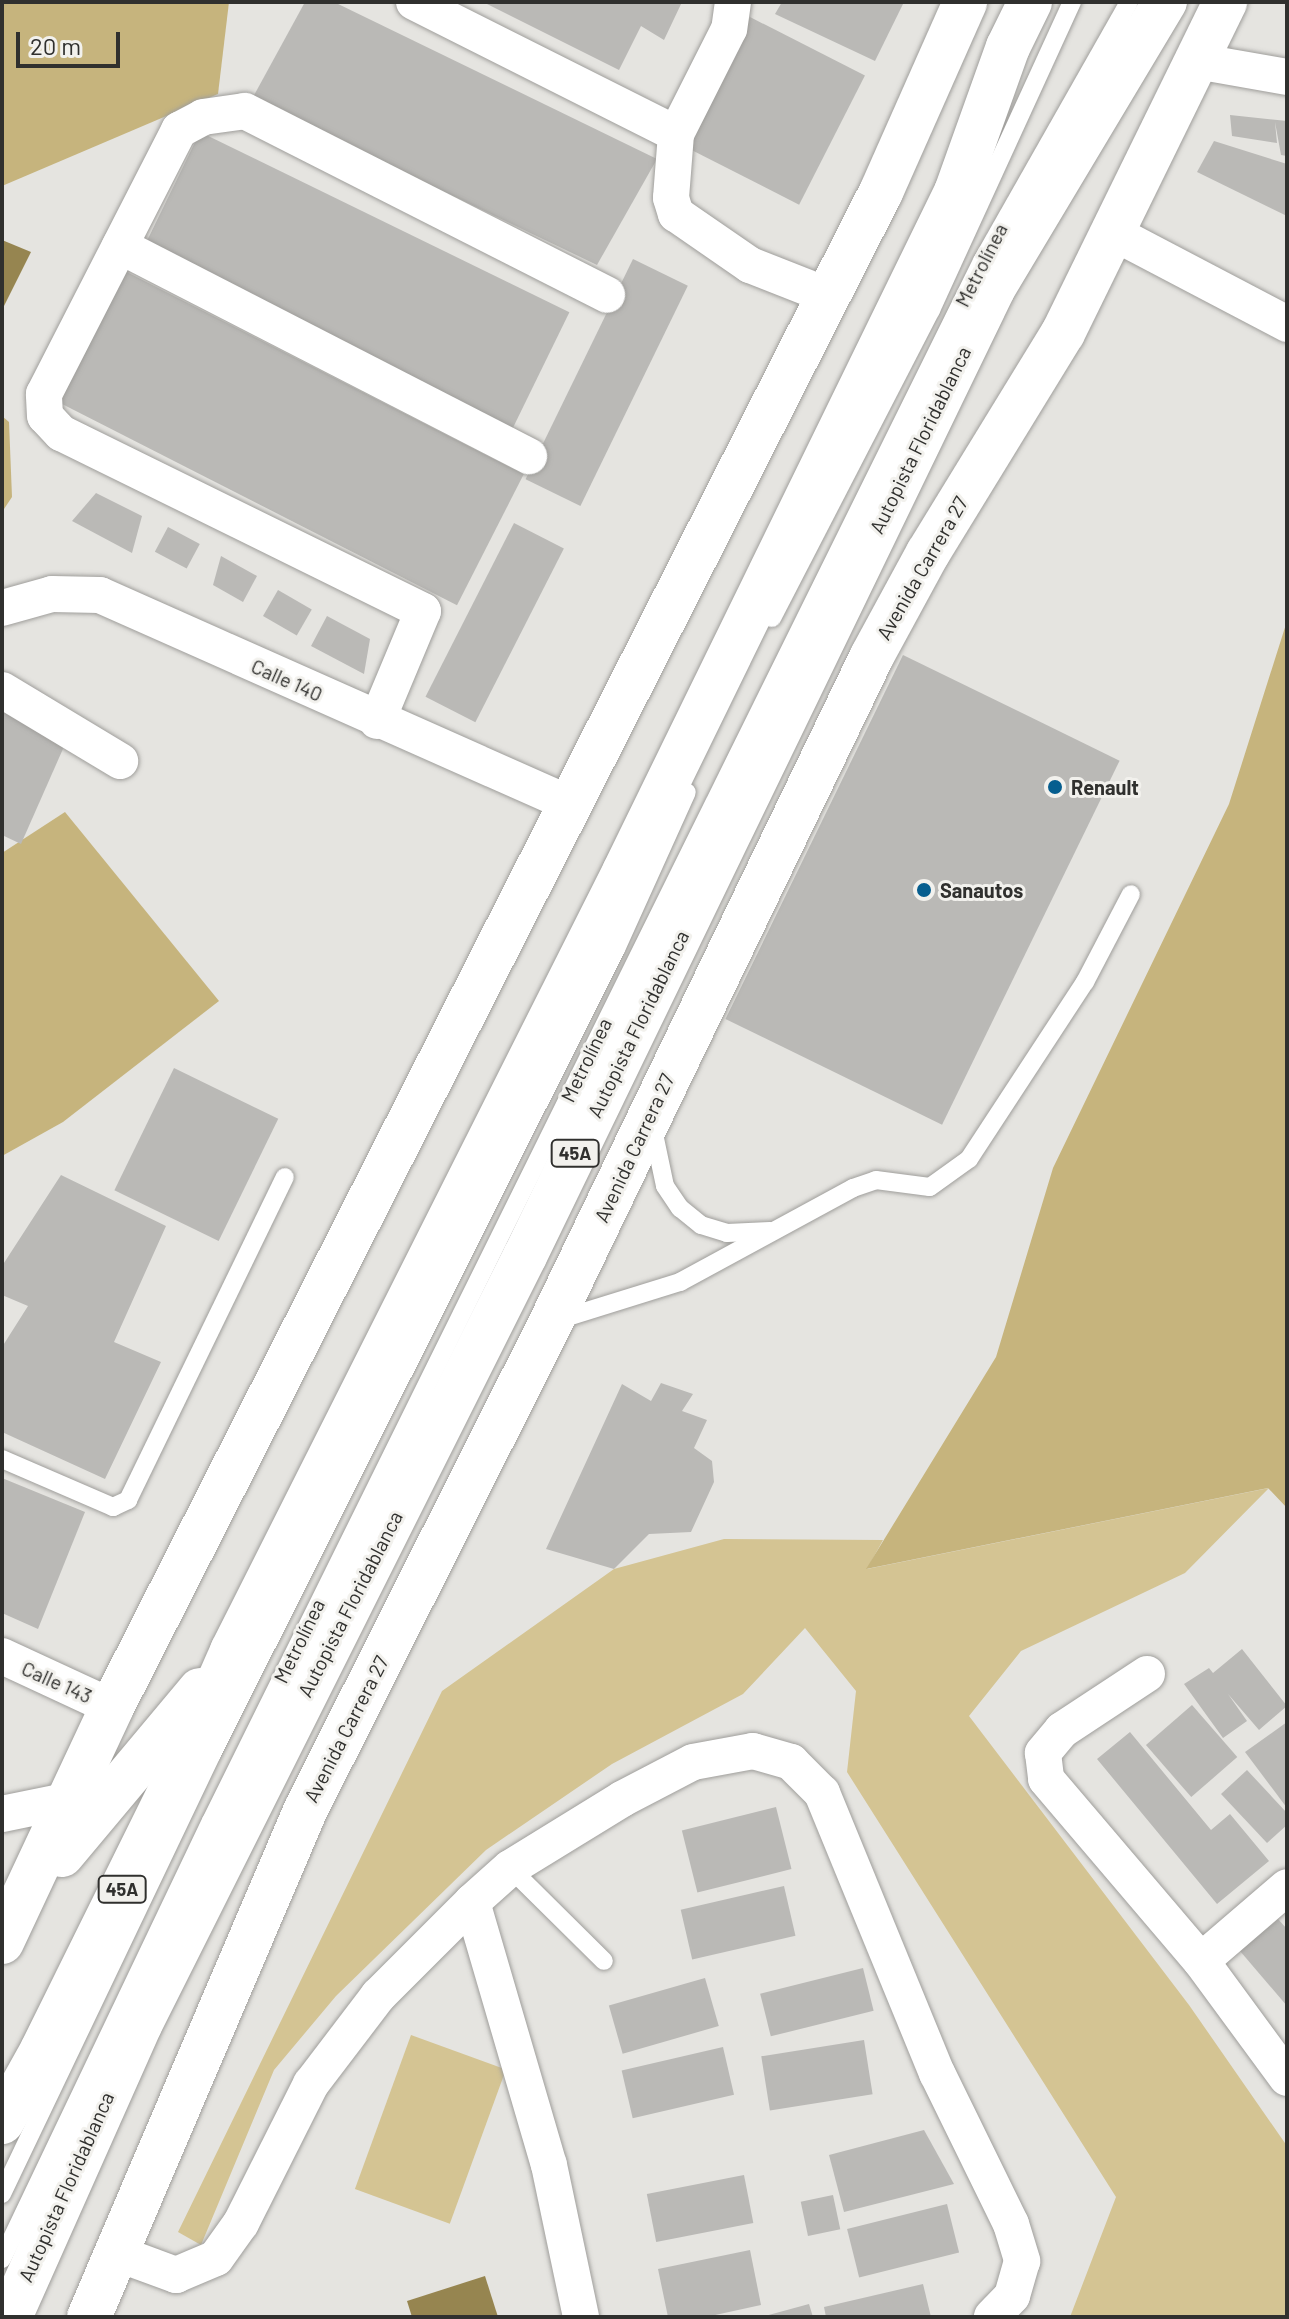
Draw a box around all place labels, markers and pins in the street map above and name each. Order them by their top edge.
place label: Renault [1071,775,1139,799]
marker: Renault [1046,778,1064,796]
place label: Sanautos [940,878,1023,902]
marker: Sanautos [915,881,933,899]

